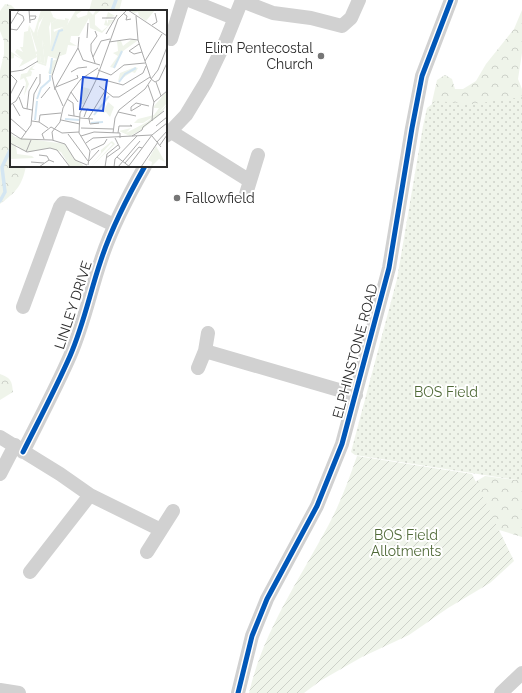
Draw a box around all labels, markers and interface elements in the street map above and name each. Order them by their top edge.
inset map [10,10,167,167]
place label: Elim Pentecostal Church [205,40,313,72]
marker: Elim Pentecostal Church [316,51,326,61]
place label: Fallowfield [185,190,255,206]
marker: Fallowfield [172,193,182,203]
street label: LINLEY DRIVE [51,259,95,351]
street label: ELPHINSTONE ROAD [329,282,381,420]
park label: BOS Field [414,384,478,400]
park label: BOS Field Allotments [371,527,442,559]

